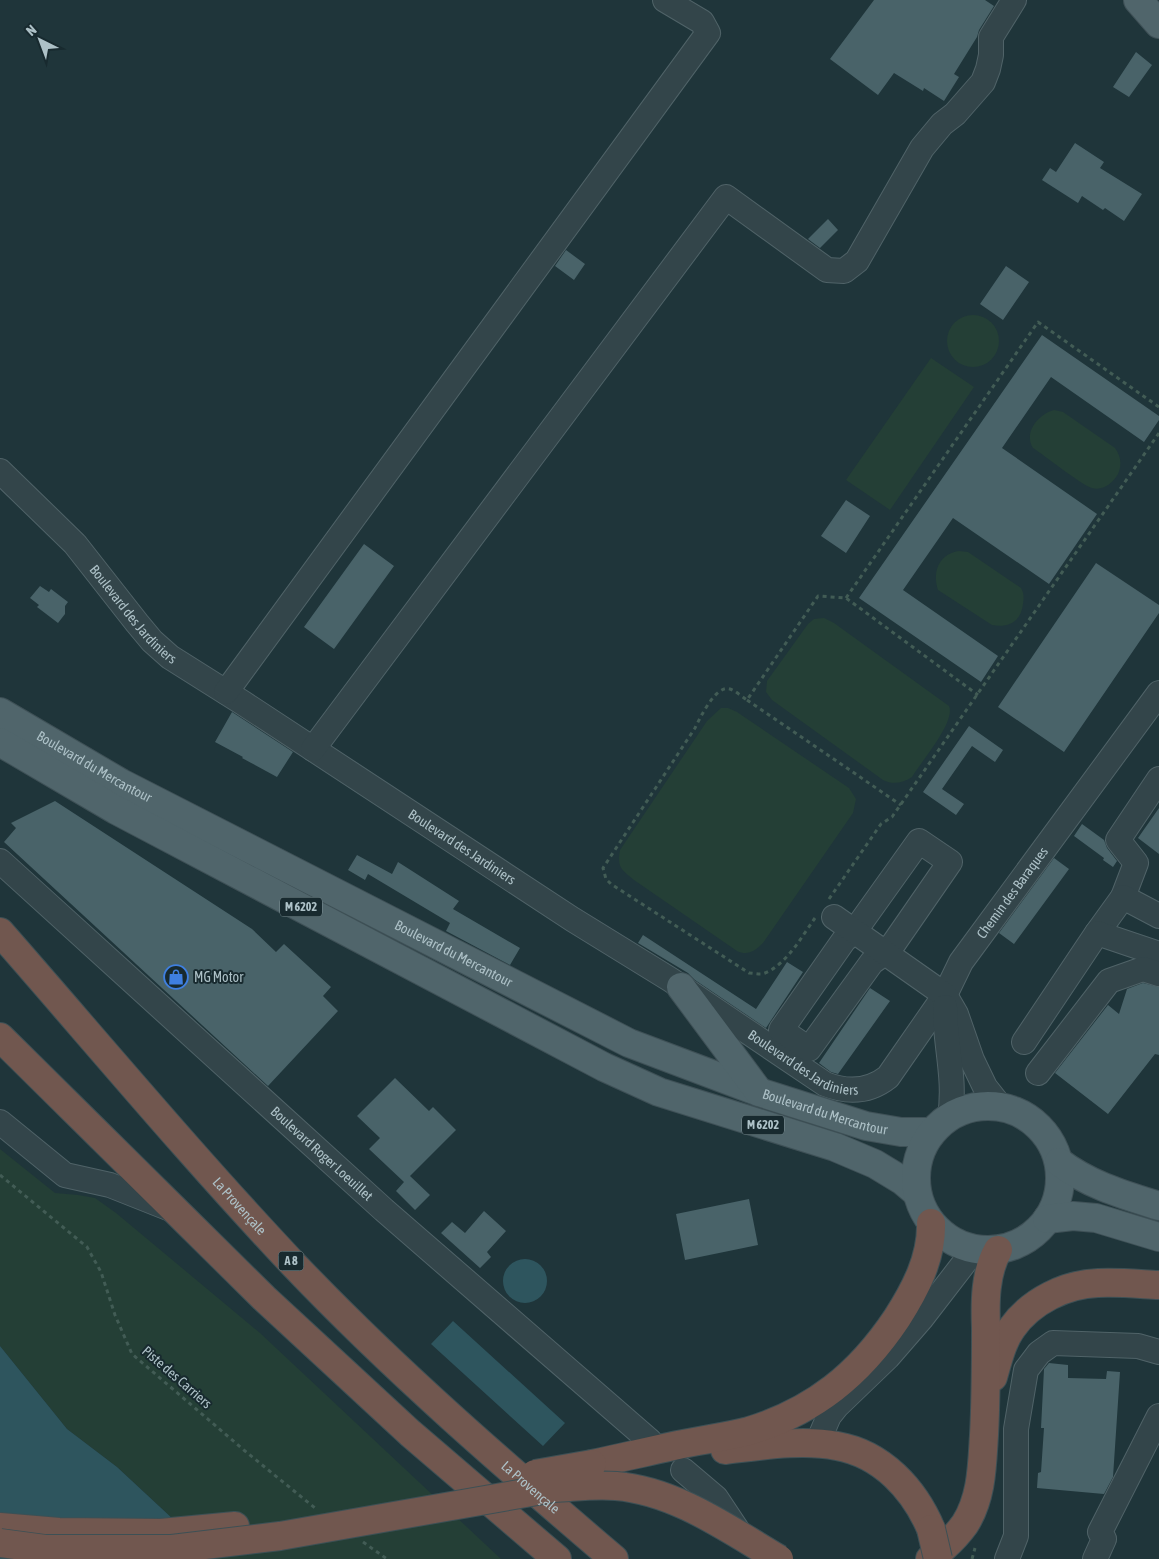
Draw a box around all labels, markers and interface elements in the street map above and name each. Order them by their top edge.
north arrow [15,15,65,65]
text: N [23,22,40,39]
street label: Boulevard des Jardiniers [87,562,179,667]
street label: Boulevard du Mercantour [34,727,155,806]
street label: Boulevard des Jardiniers [405,806,519,888]
street label: Chemin des Baraques [973,844,1051,941]
road number: M 6202 [280,898,322,916]
street label: Boulevard du Mercantour [392,917,516,990]
shop icon: MG Motor [163,964,189,990]
place label: MG Motor [194,969,244,985]
street label: Boulevard des Jardiniers [745,1026,859,1098]
street label: Boulevard du Mercantour [761,1086,890,1138]
street label: Boulevard Roger Loeuillet [268,1103,376,1204]
road number: M 6202 [742,1116,784,1134]
street label: La Provençale [210,1174,270,1238]
road number: A 8 [278,1252,304,1270]
street label: Piste des Carriers [139,1343,215,1411]
street label: La Provençale [498,1458,563,1517]

